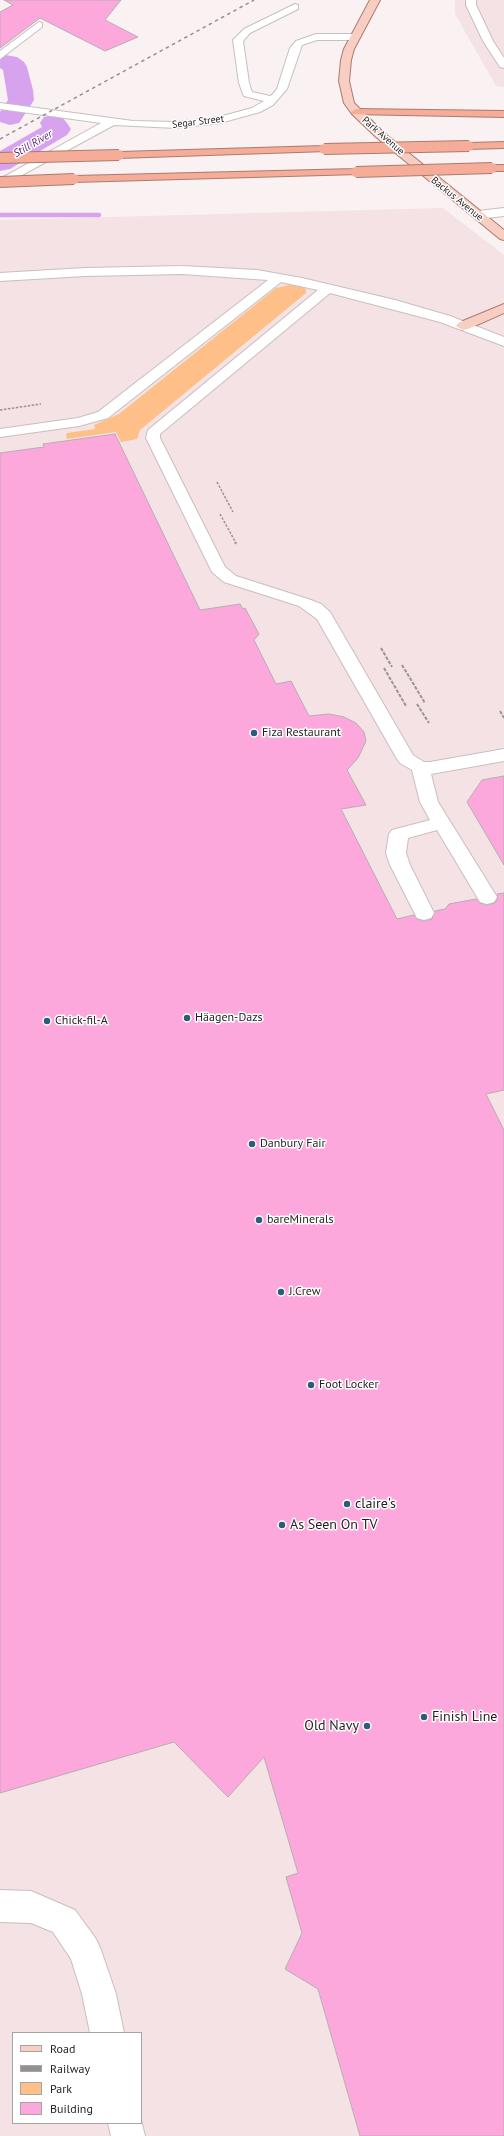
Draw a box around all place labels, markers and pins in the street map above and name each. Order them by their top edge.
place label: Fiza Restaurant [262,726,341,740]
marker: Fiza Restaurant [249,728,259,738]
place label: Häagen-Dazs [195,1011,263,1025]
marker: Häagen-Dazs [182,1013,192,1023]
place label: Chick-fil-A [55,1014,108,1028]
marker: Chick-fil-A [42,1016,52,1026]
place label: Danbury Fair [260,1137,326,1151]
marker: Danbury Fair [247,1139,257,1149]
place label: bareMinerals [267,1213,334,1227]
marker: bareMinerals [254,1215,264,1225]
place label: J.Crew [289,1285,321,1299]
marker: J.Crew [276,1287,286,1297]
place label: Foot Locker [319,1378,378,1392]
marker: Foot Locker [306,1380,316,1390]
place label: claire's [355,1496,396,1512]
marker: claire's [342,1499,352,1509]
place label: As Seen On TV [290,1517,377,1533]
marker: As Seen On TV [277,1520,287,1530]
place label: Finish Line [432,1709,497,1725]
marker: Finish Line [419,1712,429,1722]
place label: Old Navy [304,1718,359,1734]
marker: Old Navy [362,1721,372,1731]

